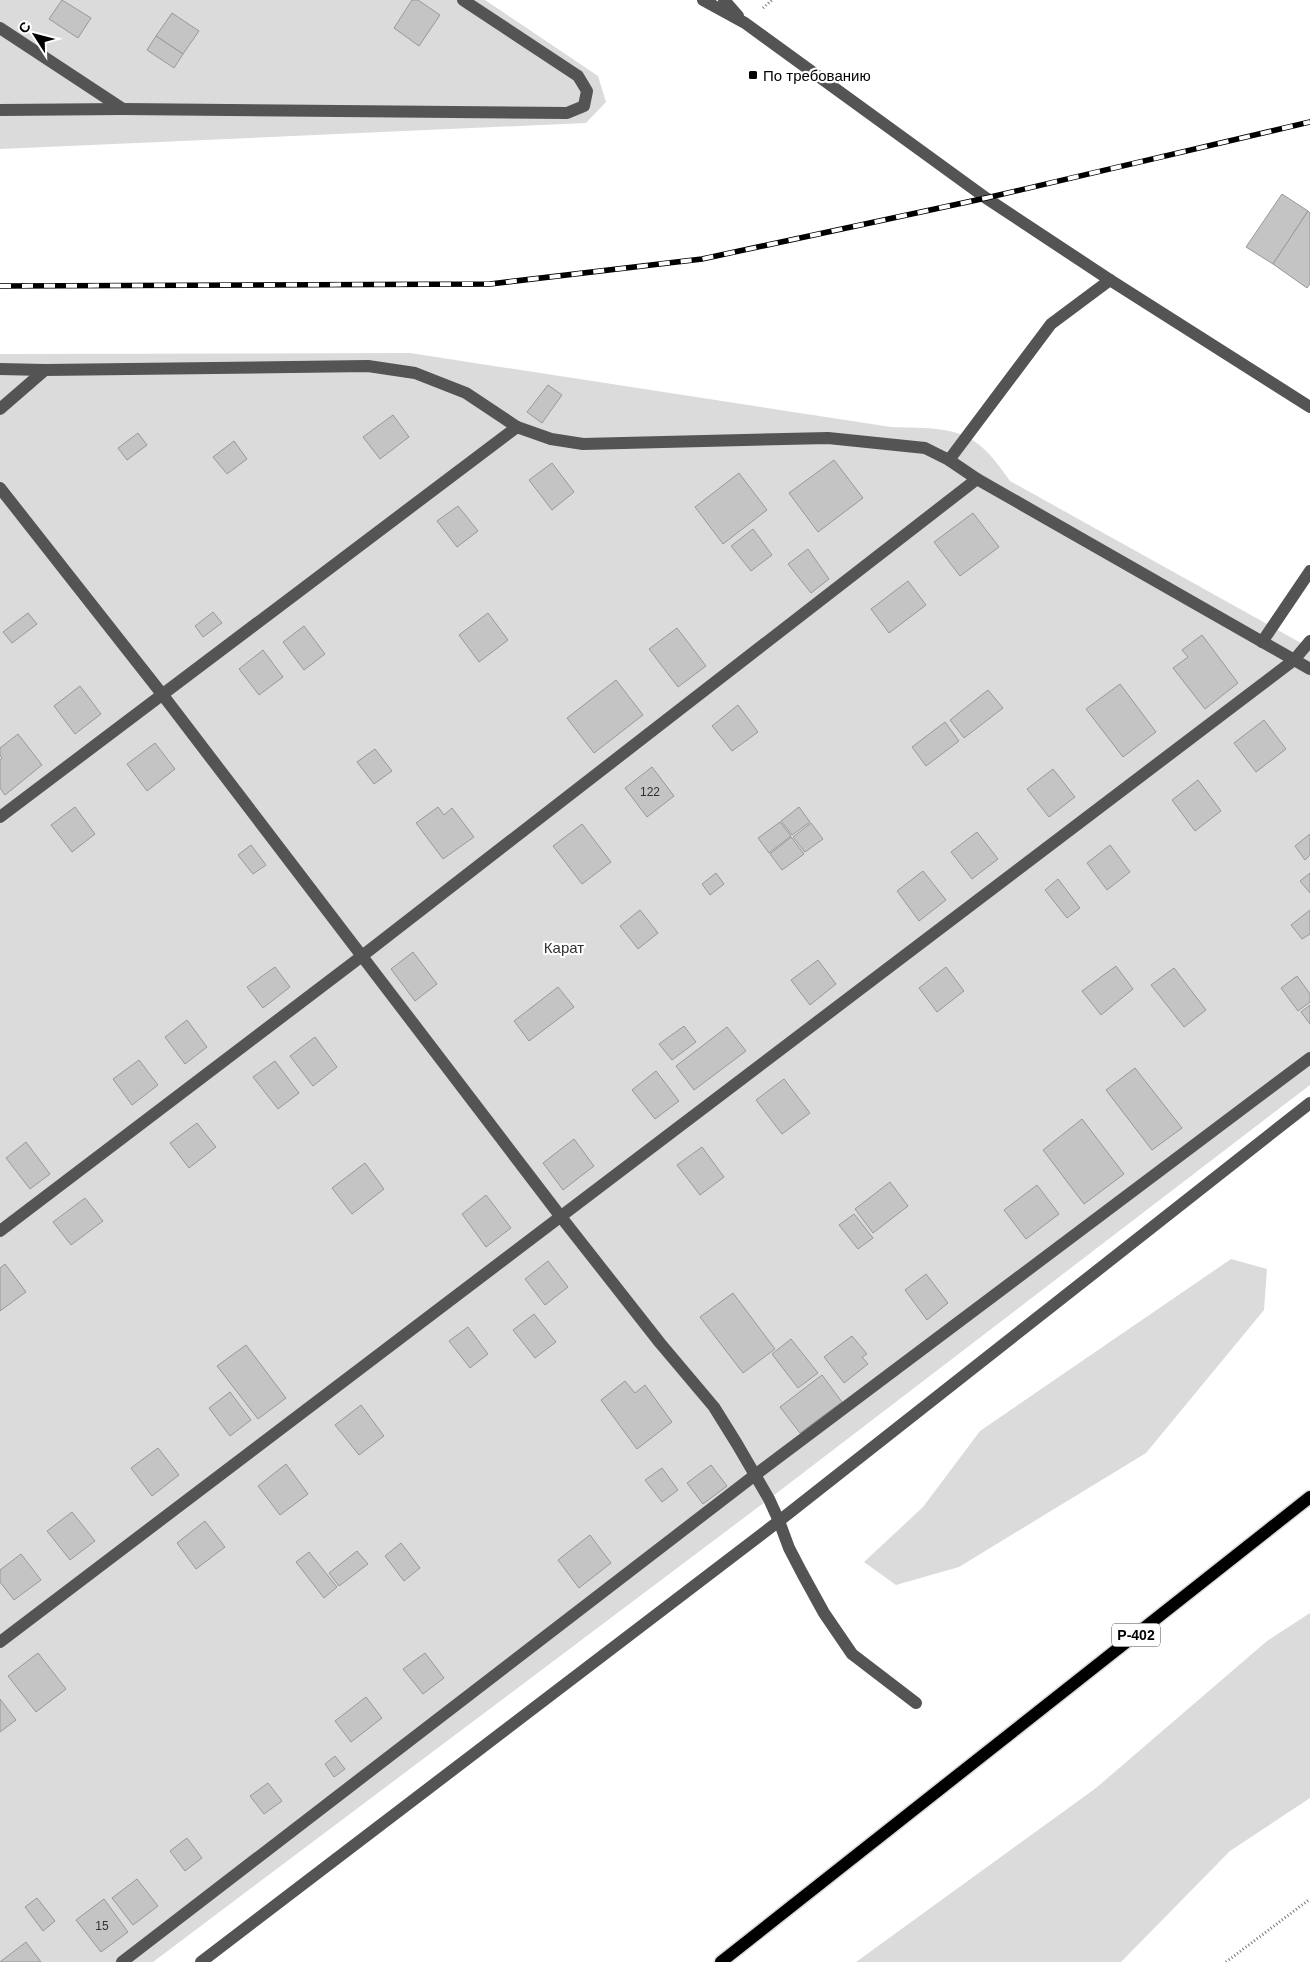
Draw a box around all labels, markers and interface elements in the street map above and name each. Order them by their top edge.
north arrow [10,10,60,60]
text: С [15,19,34,36]
place label: По требованию [763,67,871,84]
marker: По требованию [747,69,759,81]
house number: 122 [640,785,660,799]
park label: Карат [544,939,584,956]
road number: Р-402 [1112,1624,1160,1646]
house number: 15 [95,1919,109,1933]

